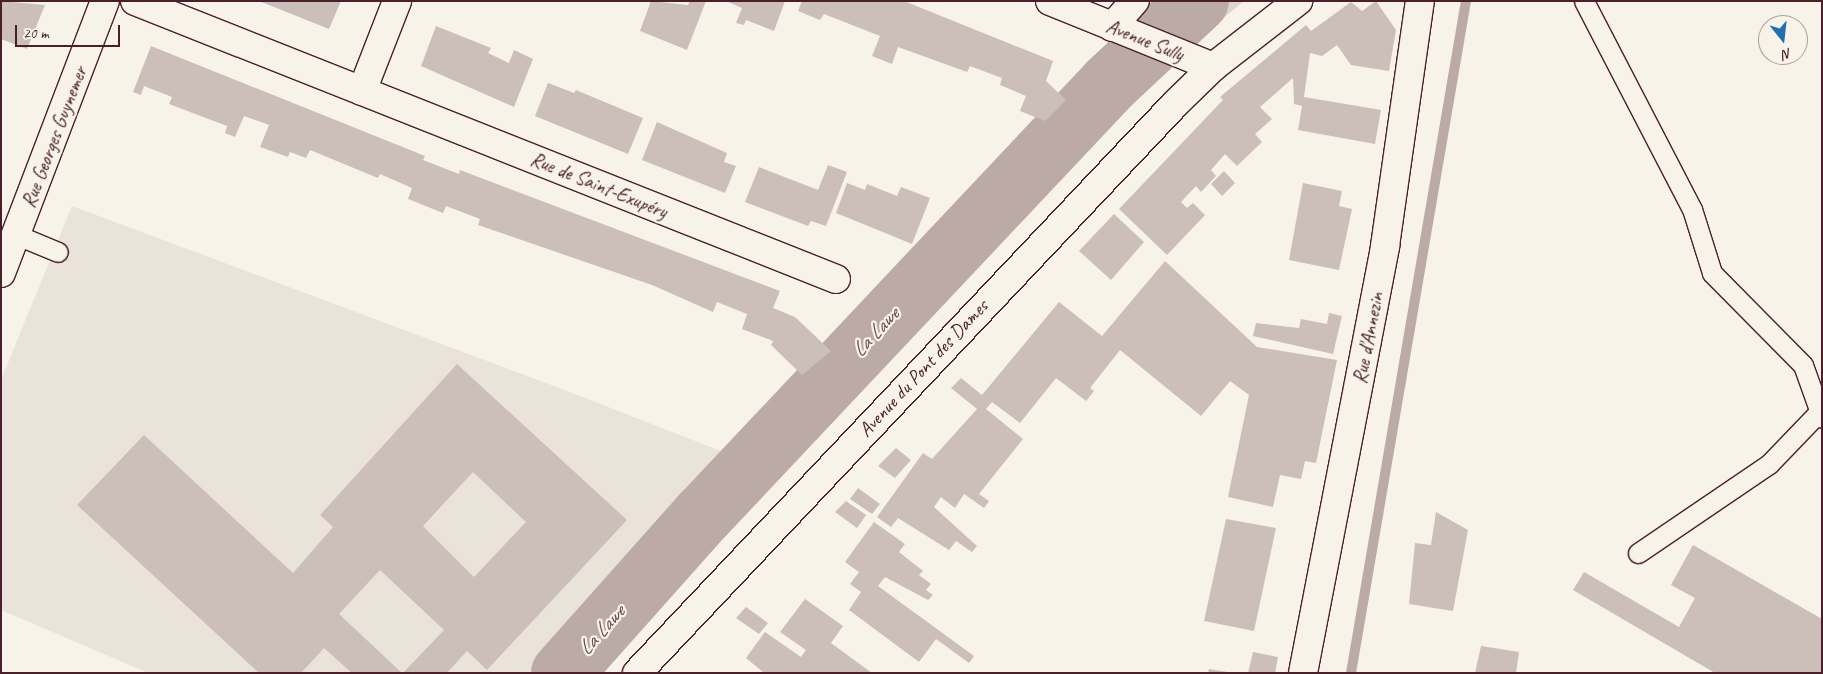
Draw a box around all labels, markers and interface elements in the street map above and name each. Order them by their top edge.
street label: Avenue Sully [1103,14,1187,66]
scale bar [18,15,122,47]
north arrow [1758,15,1808,65]
text: 20 m [23,24,49,43]
text: N [1780,45,1794,63]
street label: Rue Georges Guynemer [16,63,92,211]
street label: Rue de Saint-Exupéry [527,147,671,223]
street label: Rue d'Annezin [1347,290,1389,386]
street label: Avenue du Pont des Dames [854,295,992,441]
water label: La Lawe [846,302,904,362]
water label: La Lawe [572,600,630,660]

